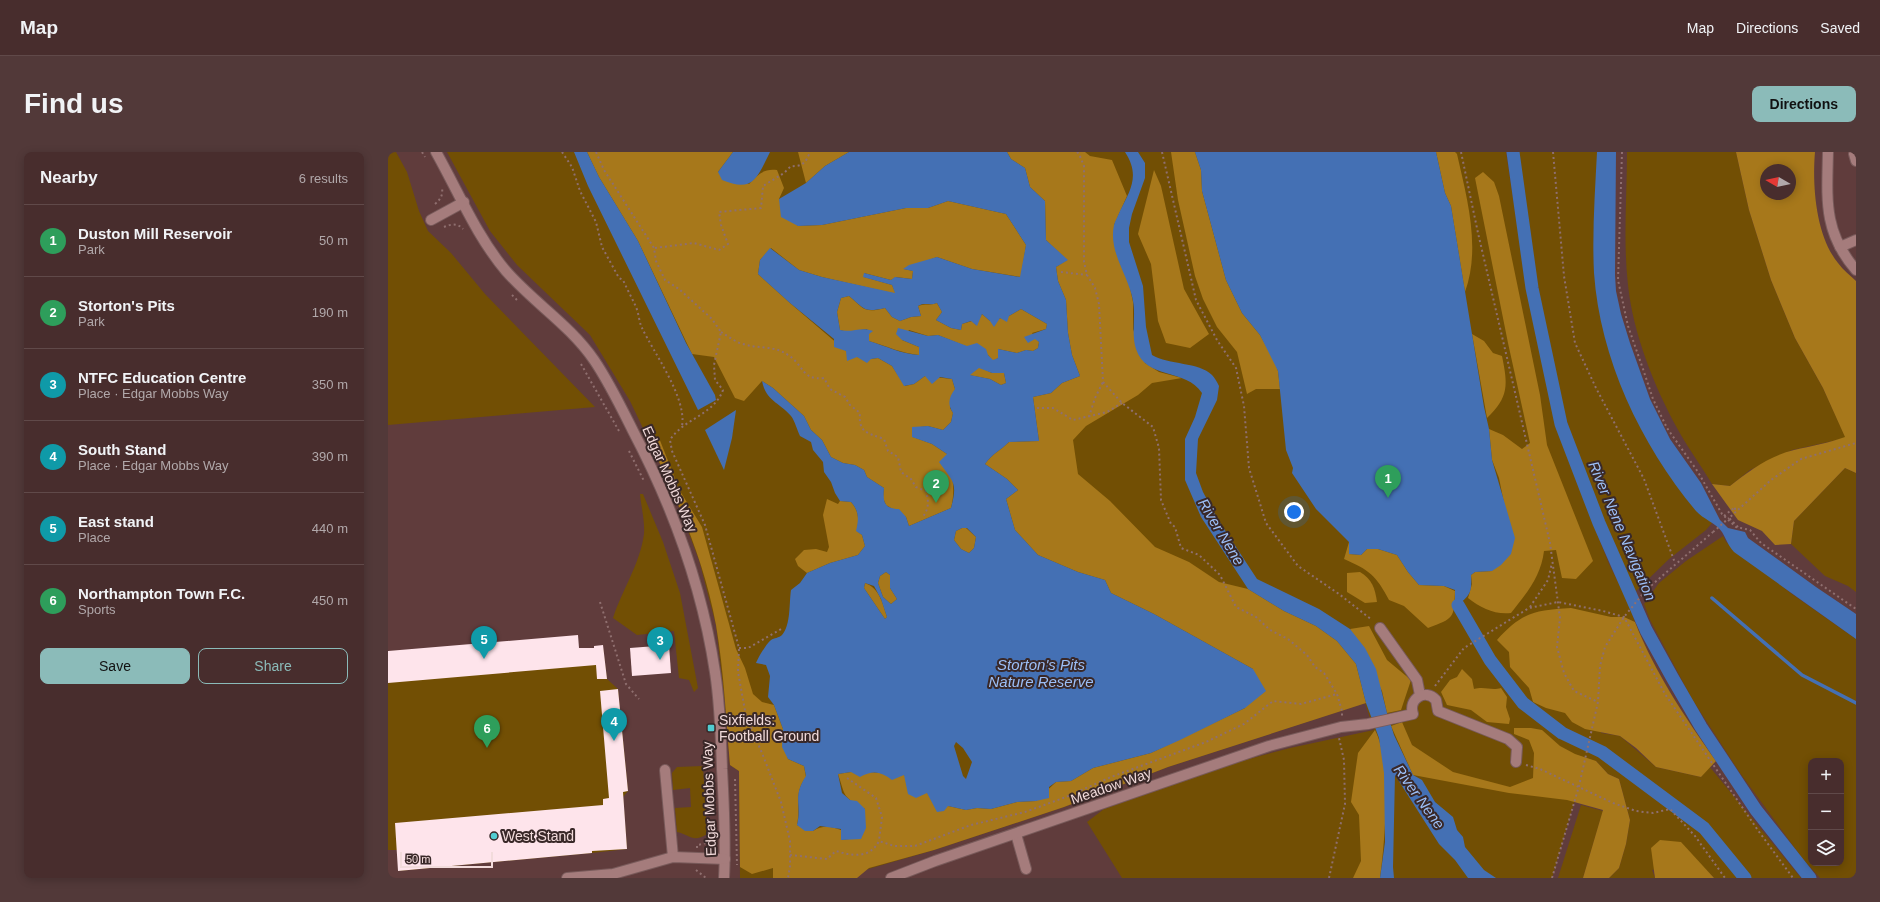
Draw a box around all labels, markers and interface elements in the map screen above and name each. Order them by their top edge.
text: Map [20,17,58,38]
text: Map [1687,20,1714,36]
text: Directions [1736,20,1798,36]
text: Saved [1820,20,1860,36]
button: Directions [1752,86,1856,122]
text: Find us [24,88,124,119]
north arrow [1760,164,1796,200]
text: Nearby [40,168,98,187]
text: 6 results [299,171,348,186]
text: Duston Mill Reservoir [78,225,232,242]
text: 1 [49,233,57,248]
text: 50 m [319,233,348,248]
text: Park [78,242,105,257]
text: Storton's Pits [78,297,175,314]
text: 2 [49,305,57,320]
text: 190 m [312,305,348,320]
text: Park [78,314,105,329]
text: NTFC Education Centre [78,369,246,386]
text: 3 [49,377,57,392]
text: 350 m [312,377,348,392]
text: Place · Edgar Mobbs Way [78,386,229,401]
street label: Edgar Mobbs Way [639,423,701,535]
text: South Stand [78,441,166,458]
text: 4 [49,449,57,464]
text: 390 m [312,449,348,464]
text: Place · Edgar Mobbs Way [78,458,229,473]
water label: River Nene Navigation [1585,458,1660,603]
pin: 1 [1375,465,1401,498]
pin: 2 [923,470,949,503]
water label: River Nene [1195,495,1248,568]
your location [1284,502,1304,522]
text: East stand [78,513,154,530]
text: 5 [49,521,57,536]
text: 440 m [312,521,348,536]
text: Place [78,530,111,545]
text: Northampton Town F.C. [78,585,245,602]
text: 6 [49,593,57,608]
text: 450 m [312,593,348,608]
text: Sports [78,602,116,617]
pin: 5 [471,626,497,659]
pin: 3 [647,627,673,660]
button: Save [40,648,190,684]
button: Share [198,648,348,684]
water label: Storton's Pits Nature Reserve [988,656,1094,690]
pin: 4 [601,708,627,741]
place label: Sixfields: Football Ground [719,712,819,744]
pin: 6 [474,715,500,748]
marker: Sixfields: Football Ground [706,723,716,733]
street label: Edgar Mobbs Way [699,741,719,857]
map controls [1808,758,1844,866]
button: + [1808,758,1844,794]
water label: River Nene [1390,761,1448,832]
street label: Meadow Way [1069,765,1153,807]
button: − [1808,794,1844,830]
place label: West Stand [502,828,574,844]
button: layers [1808,830,1844,866]
marker: West Stand [489,831,499,841]
scale bar [400,850,493,869]
text: 50 m [406,853,430,865]

